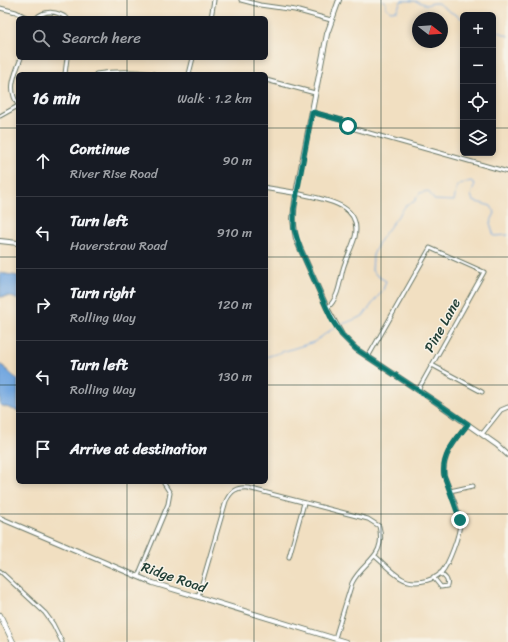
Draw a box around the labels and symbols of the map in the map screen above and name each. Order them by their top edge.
north arrow [412,12,448,48]
route start [339,117,357,135]
street label: Pine Lane [417,293,468,357]
route end [451,511,469,529]
street label: Ridge Road [138,555,211,601]

